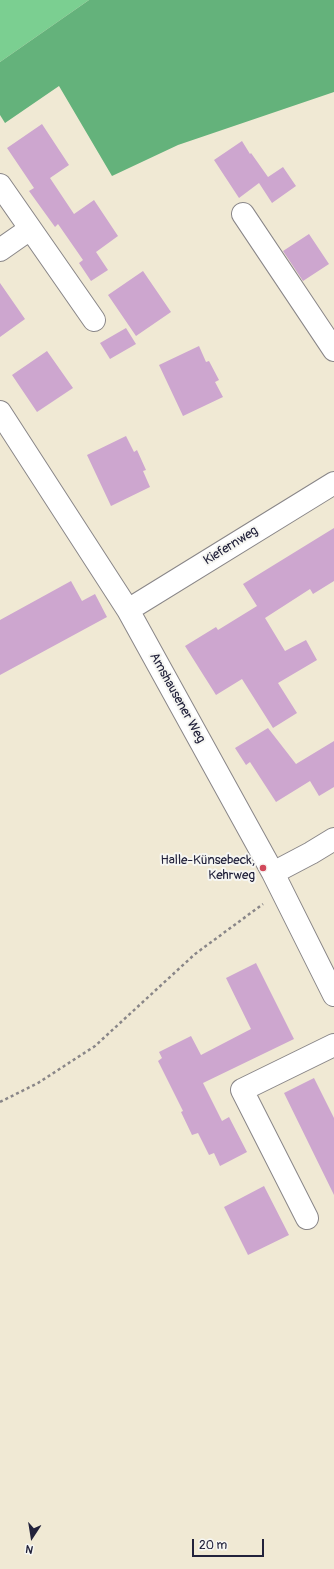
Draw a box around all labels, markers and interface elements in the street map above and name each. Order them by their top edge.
street label: Kiefernweg [201,523,261,569]
street label: Amshausener Weg [146,650,208,746]
place label: Halle-Künsebeck, Kehrweg [161,853,255,884]
marker: Halle-Künsebeck, Kehrweg [258,863,268,873]
north arrow [12,1517,52,1557]
scale bar [194,1531,266,1557]
text: 20 m [199,1538,227,1553]
text: N [24,1542,34,1556]

